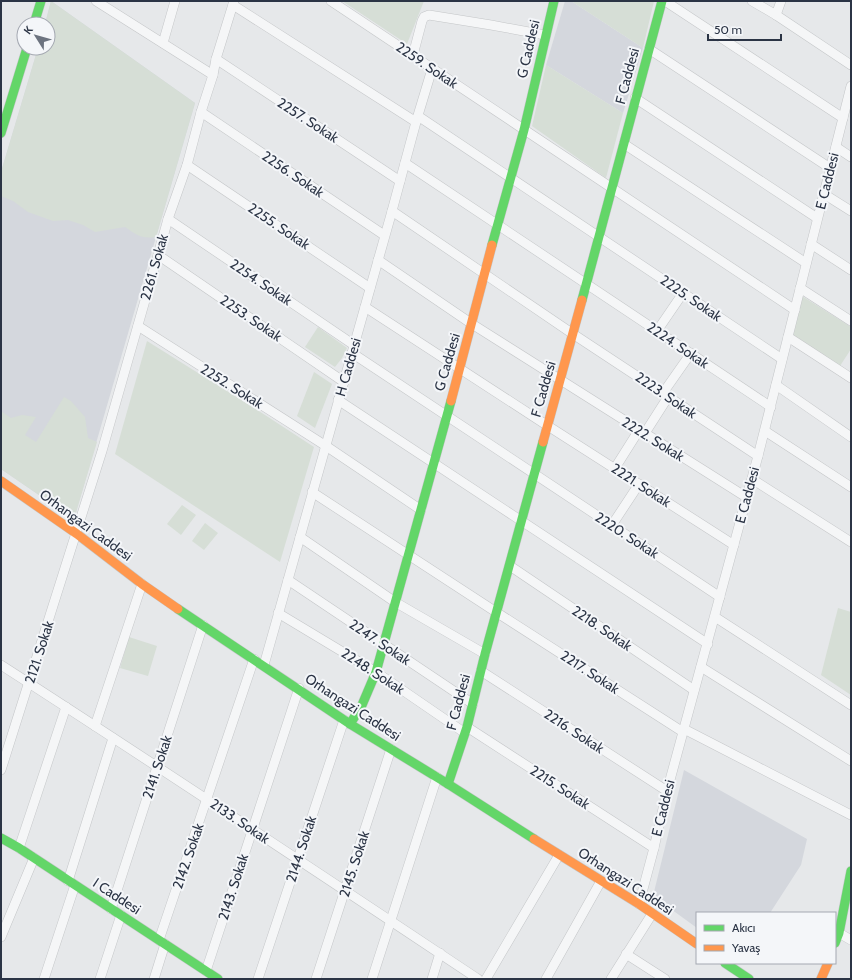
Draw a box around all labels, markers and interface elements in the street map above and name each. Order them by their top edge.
north arrow [16,16,56,56]
scale bar [708,16,781,42]
street label: G Caddesi [513,18,543,80]
text: 50 m [714,22,742,37]
text: K [20,23,36,37]
street label: 2259. Sokak [393,38,462,93]
street label: F Caddesi [611,46,643,106]
street label: 2257. Sokak [274,93,343,147]
street label: 2256. Sokak [258,147,328,202]
street label: E Caddesi [811,151,843,211]
street label: 2255. Sokak [245,199,314,254]
street label: 2261. Sokak [136,231,172,302]
street label: 2254. Sokak [226,255,296,310]
street label: 2225. Sokak [657,271,726,326]
street label: 2253. Sokak [217,291,286,346]
street label: 2224. Sokak [644,318,713,373]
street label: G Caddesi [430,331,464,393]
street label: H Caddesi [331,336,365,398]
street label: F Caddesi [526,359,560,419]
street label: 2252. Sokak [197,360,267,413]
street label: 2223. Sokak [632,368,701,423]
street label: 2222. Sokak [618,413,688,466]
street label: 2221. Sokak [608,459,675,511]
street label: E Caddesi [731,465,763,525]
street label: Orhangazi Caddesi [36,485,136,565]
street label: 2220. Sokak [592,508,663,563]
street label: 2218. Sokak [568,601,636,655]
street label: 2247. Sokak [346,615,415,670]
street label: 2121. Sokak [20,618,58,686]
street label: 2248. Sokak [338,644,409,699]
street label: 2217. Sokak [557,646,624,698]
street label: Orhangazi Caddesi [302,669,404,745]
street label: F Caddesi [442,672,474,732]
street label: 2216. Sokak [540,705,608,758]
street label: 2141. Sokak [138,732,176,801]
street label: 2215. Sokak [527,761,594,813]
street label: E Caddesi [647,778,679,838]
street label: 2133. Sokak [207,794,274,848]
street label: 2144. Sokak [282,813,320,885]
street label: 2142. Sokak [168,820,208,891]
street label: 2145. Sokak [335,828,373,899]
street label: Orhangazi Caddesi [575,843,677,919]
street label: 2143. Sokak [214,851,252,922]
street label: I Caddesi [90,874,144,918]
legend [696,912,836,964]
text: Akıcı [732,920,755,935]
text: Yavaş [731,940,760,955]

